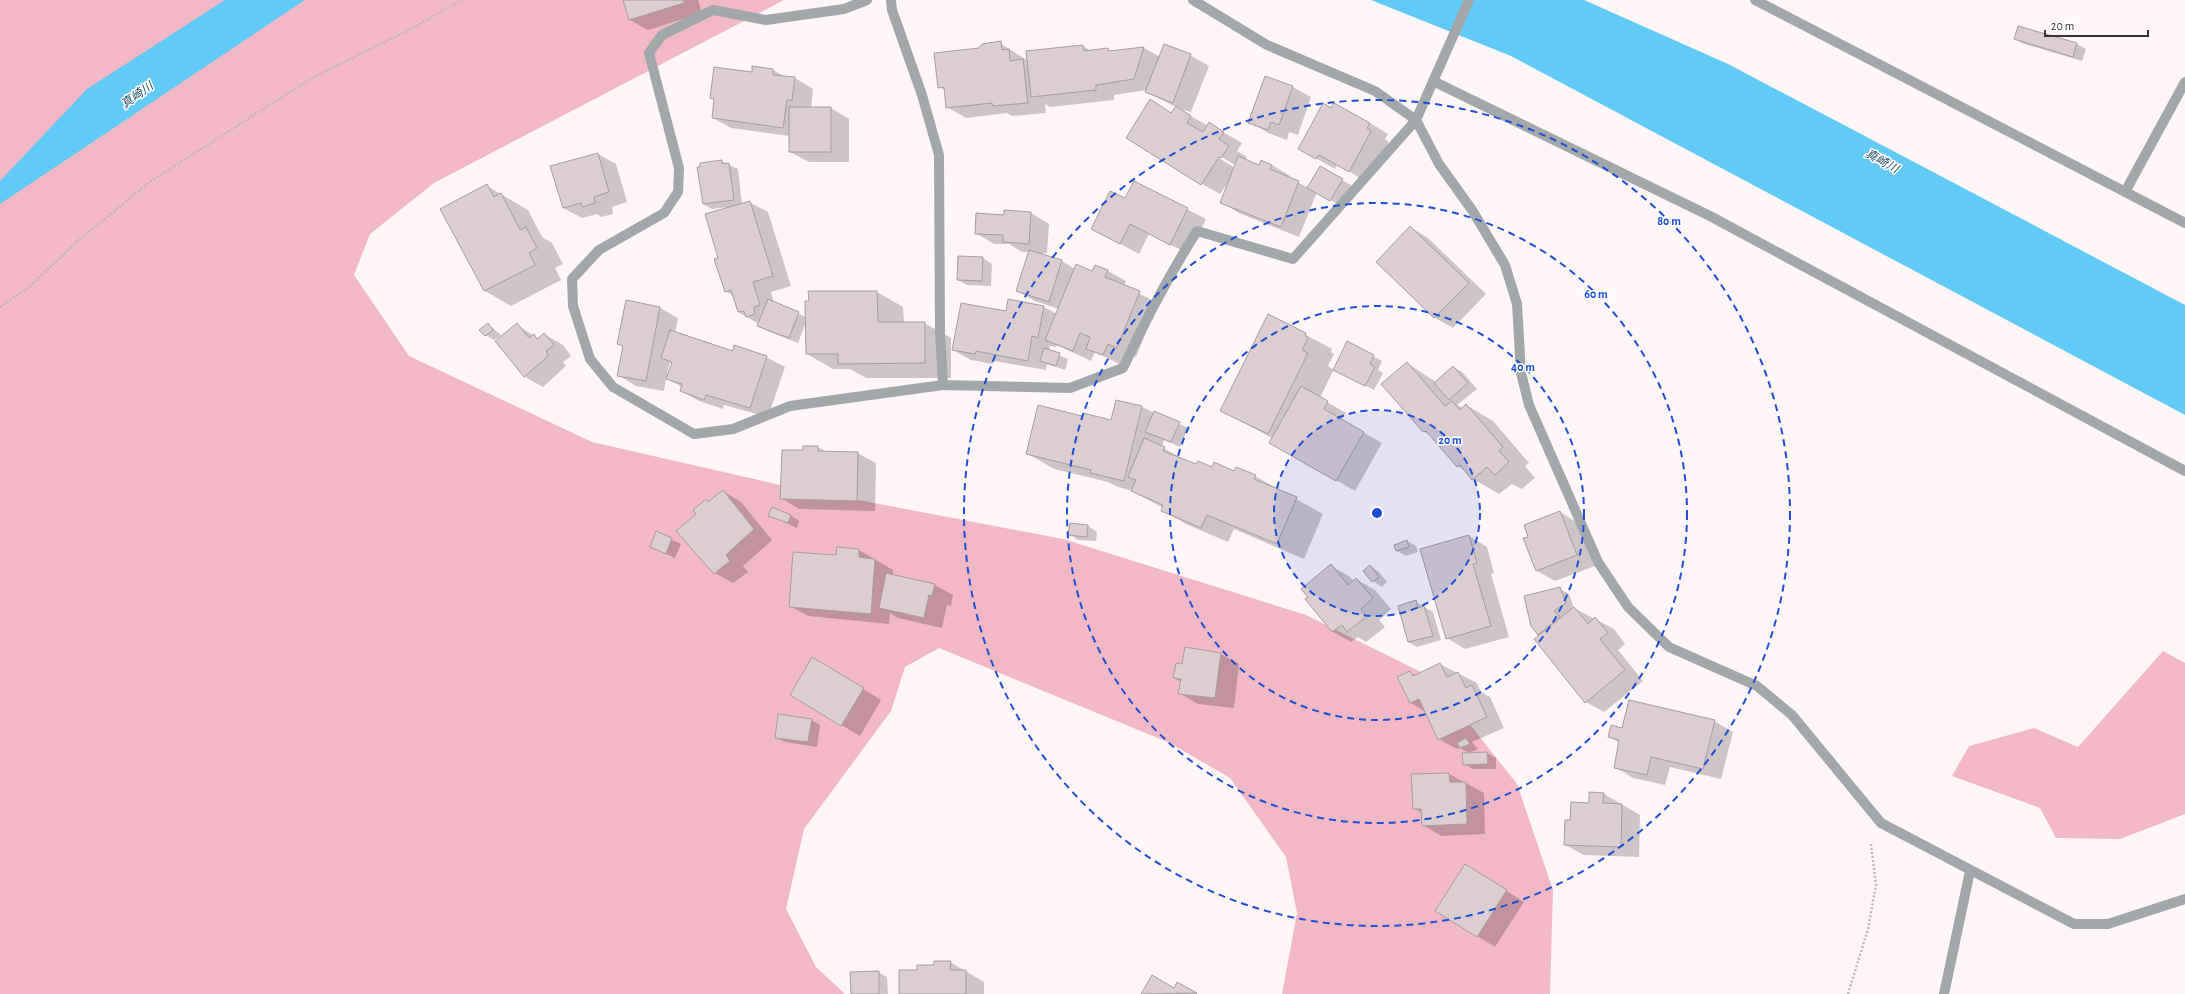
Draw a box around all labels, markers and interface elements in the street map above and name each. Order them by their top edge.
scale bar [2045,12,2148,38]
text: 20 m [2051,20,2074,32]
water label: 真崎川 [118,78,157,110]
water label: 真崎川 [1863,146,1903,176]
text: 80 m [1657,215,1681,227]
text: 60 m [1584,288,1608,300]
text: 40 m [1511,361,1535,373]
text: 20 m [1438,434,1462,446]
centre of rings [1370,506,1384,520]

